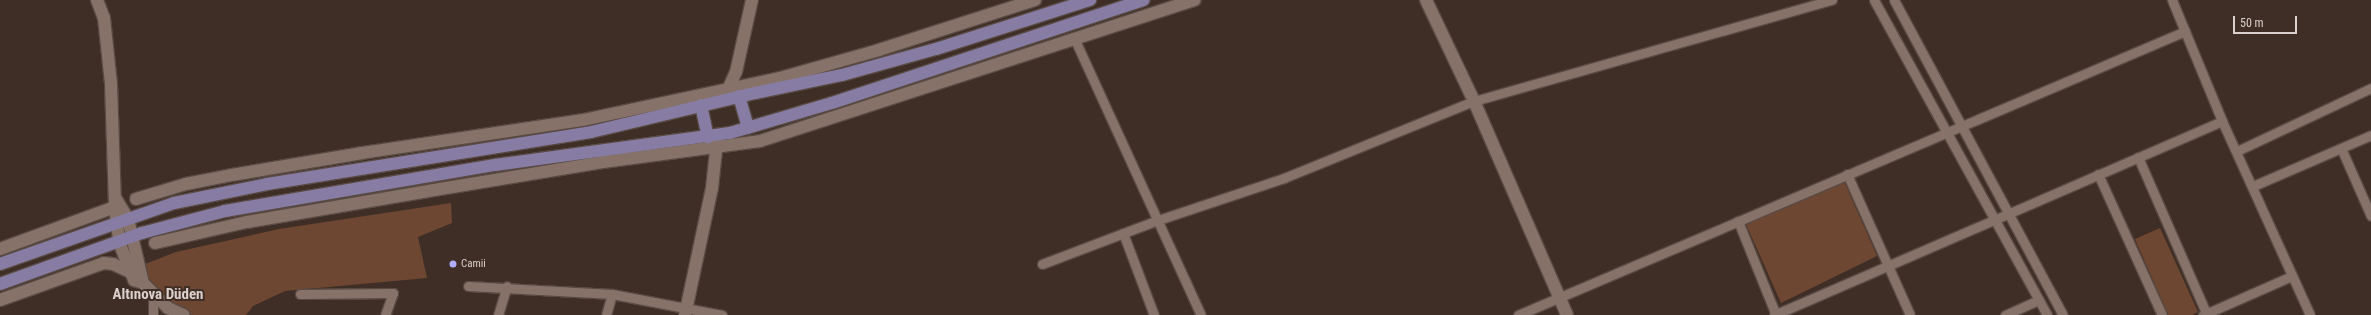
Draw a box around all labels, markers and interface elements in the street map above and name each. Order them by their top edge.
scale bar [2235,8,2299,34]
text: 50 m [2240,16,2264,30]
place label: Camii [461,257,486,271]
marker: Camii [448,259,458,269]
district label: Altınova Düden [113,286,203,304]

